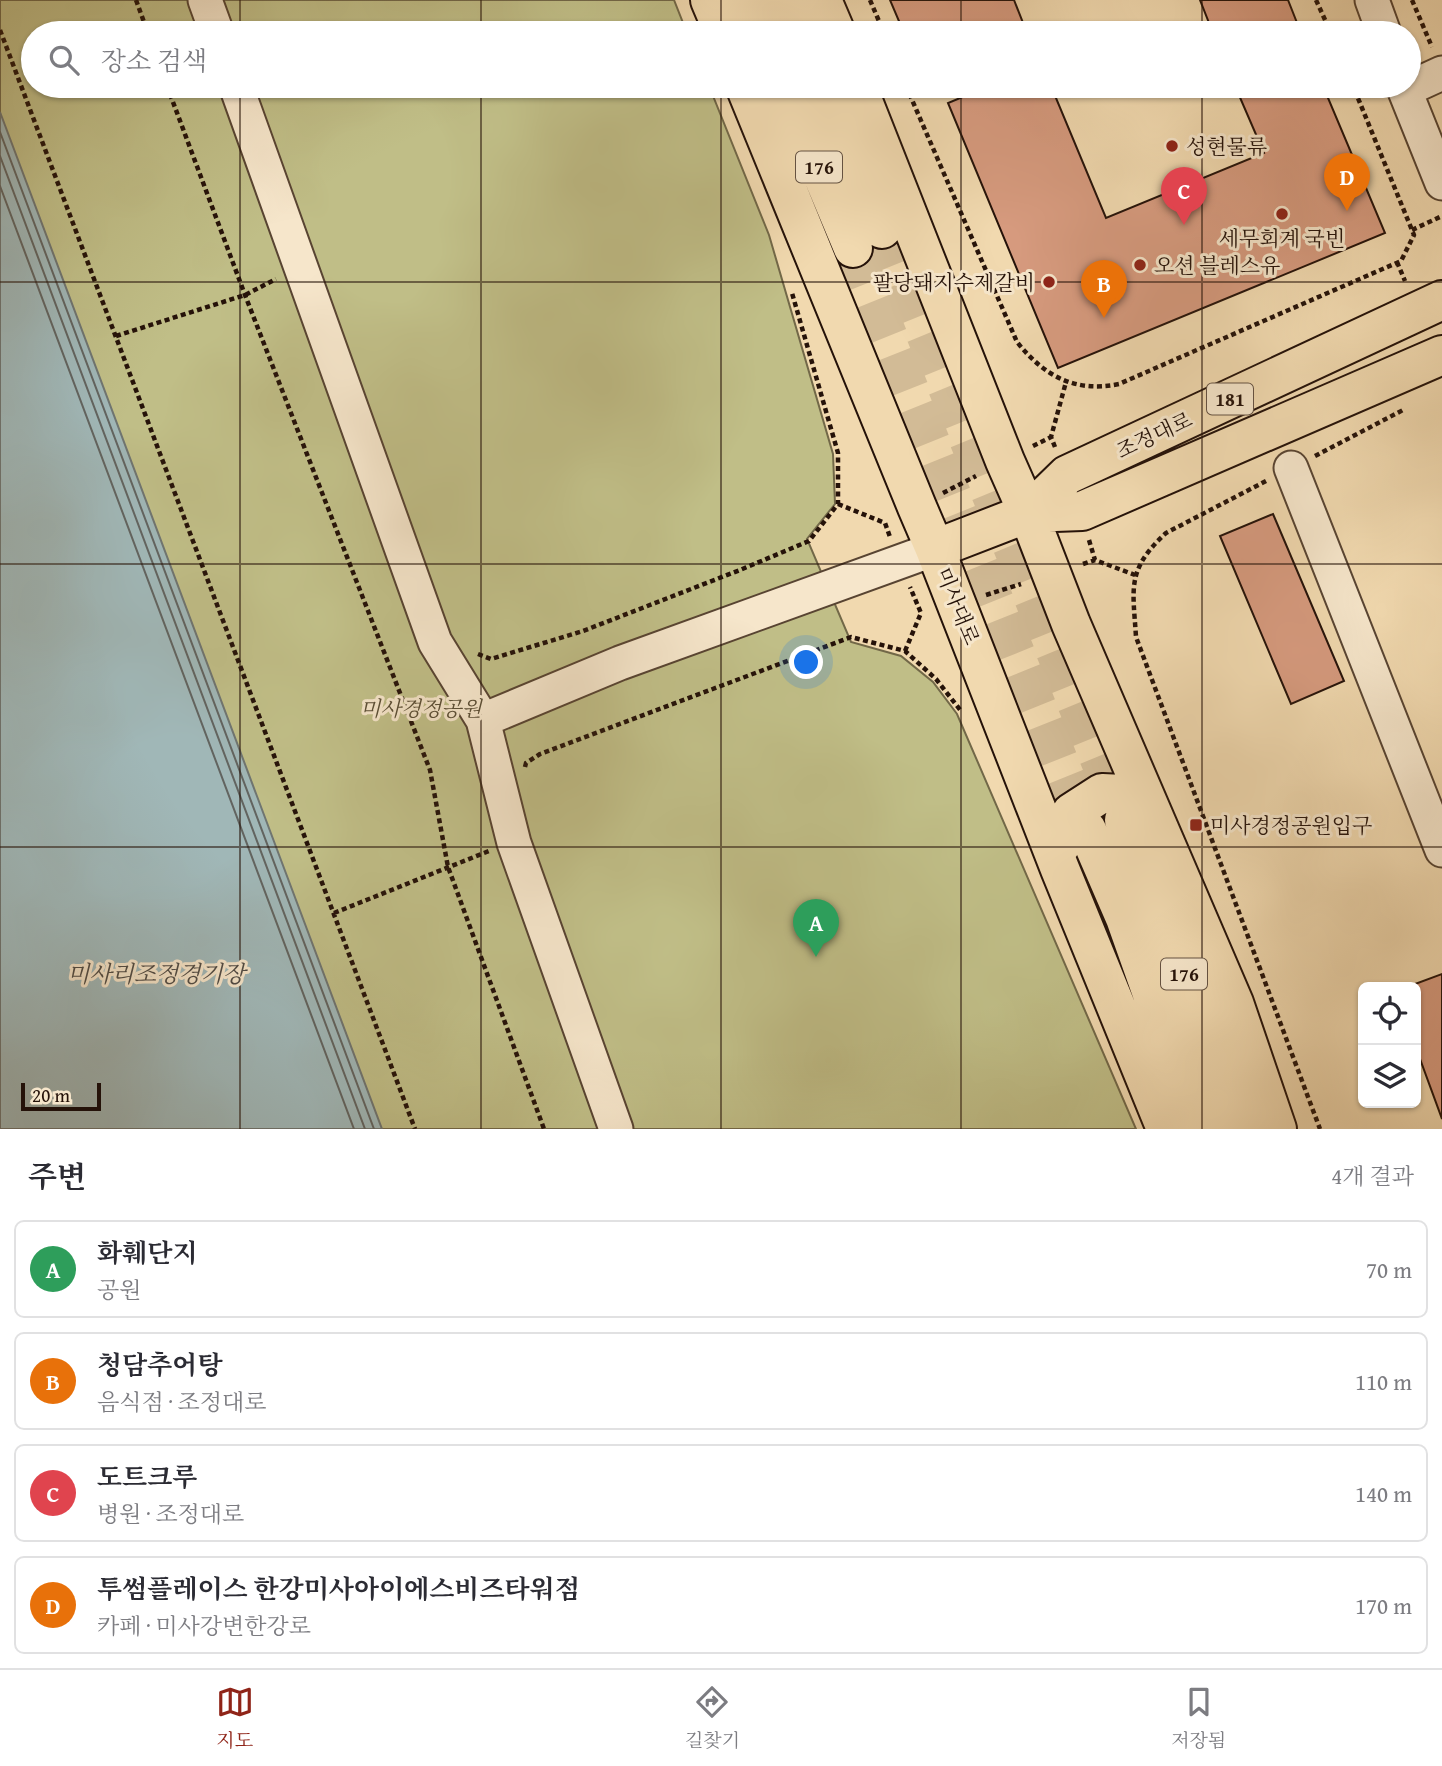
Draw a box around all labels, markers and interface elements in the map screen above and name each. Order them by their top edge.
search box [21,21,1421,98]
icon: search [45,41,83,79]
text: 장소 검색 [101,41,207,80]
place label: 성현물류 [1186,131,1267,162]
marker: 성현물류 [1164,138,1180,154]
road number: 176 [796,152,842,182]
pin: D [1324,153,1370,211]
pin: C [1161,167,1207,225]
marker: 세무회계 국빈 [1274,206,1290,222]
place label: 세무회계 국빈 [1219,223,1345,254]
place label: 오션 블레스유 [1154,250,1280,281]
marker: 오션 블레스유 [1132,257,1148,273]
pin: B [1081,260,1127,318]
place label: 팔당돼지수제갈비 [873,267,1035,298]
marker: 팔당돼지수제갈비 [1041,274,1057,290]
road number: 181 [1207,384,1253,414]
street label: 조정대로 [1111,404,1197,466]
street label: 미사대로 [928,563,988,649]
your location [789,645,823,679]
park label: 미사경정공원 [360,693,484,724]
place label: 미사경정공원입구 [1210,810,1372,841]
marker: 미사경정공원입구 [1188,817,1204,833]
pin: A [793,899,839,957]
water label: 미사리조정경기장 [67,957,249,990]
road number: 176 [1161,958,1207,990]
map controls [1358,982,1421,1108]
button: locate [1358,982,1421,1045]
button: layers [1358,1045,1421,1108]
scale bar [21,1080,102,1112]
text: 20 m [32,1081,70,1109]
text: 주변 [28,1154,86,1198]
text: 4개 결과 [1331,1159,1414,1192]
text: 화훼단지 [97,1233,197,1272]
text: A [46,1253,60,1286]
text: 70 m [1366,1253,1412,1286]
text: 공원 [97,1273,141,1306]
text: 청담추어탕 [97,1345,223,1384]
text: B [46,1365,60,1398]
text: 110 m [1355,1365,1412,1398]
text: 음식점 · 조정대로 [97,1385,266,1418]
text: 도트크루 [97,1457,197,1496]
text: C [46,1477,60,1510]
text: 140 m [1355,1477,1412,1510]
text: 병원 · 조정대로 [97,1497,244,1530]
text: 투썸플레이스 한강미사아이에스비즈타워점 [97,1569,580,1608]
text: D [46,1589,60,1622]
text: 170 m [1355,1589,1412,1622]
text: 카페 · 미사강변한강로 [97,1609,311,1642]
tab: 지도 [216,1683,254,1754]
tab: 길찾기 [685,1683,740,1754]
tab: 저장됨 [1171,1683,1226,1754]

